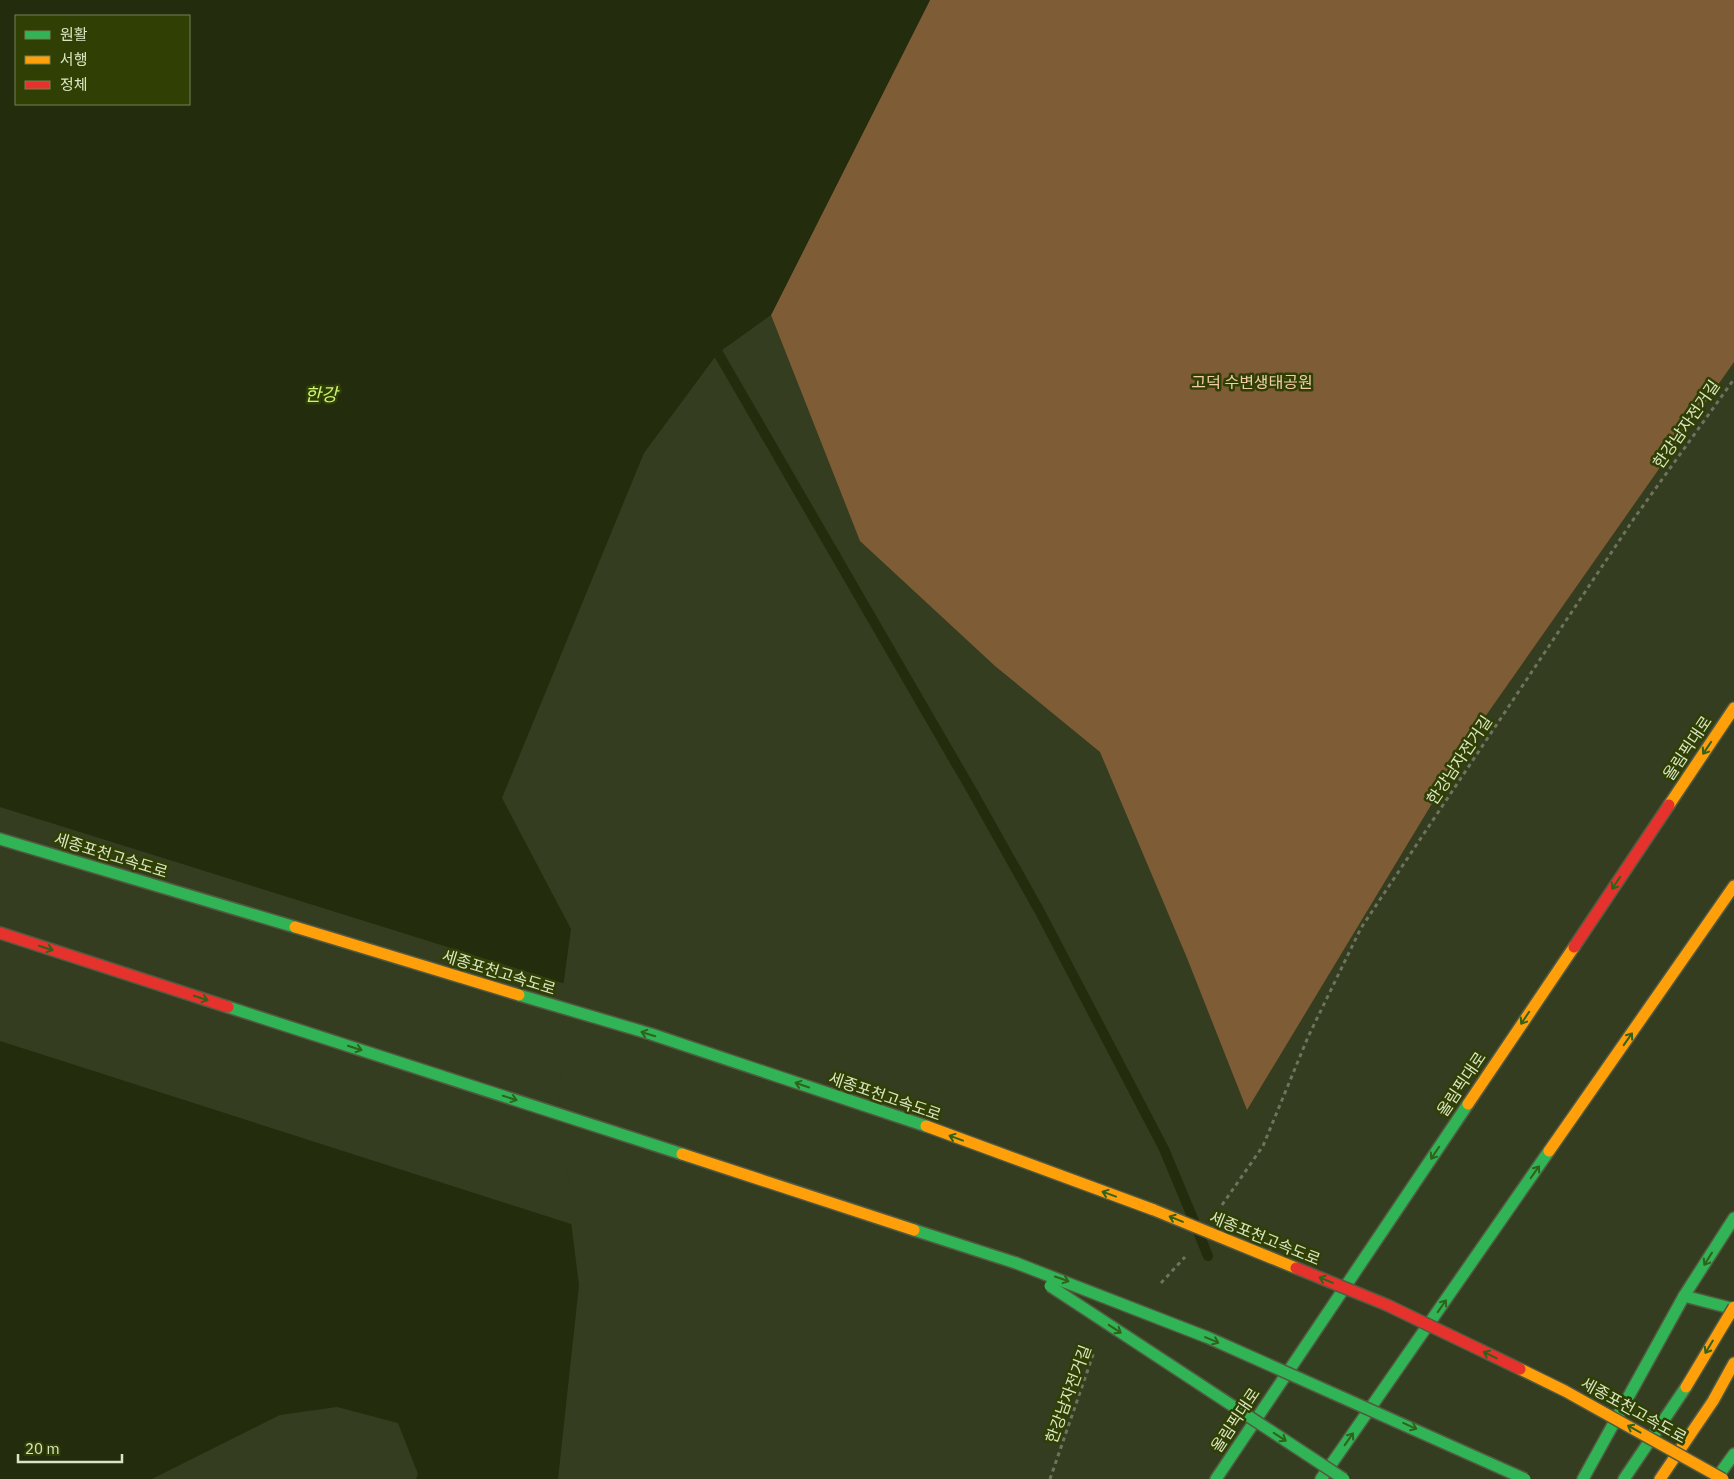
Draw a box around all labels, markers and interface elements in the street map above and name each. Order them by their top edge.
legend [15,15,190,105]
text: 원활 [60,25,88,44]
text: 서행 [60,50,88,69]
text: 정체 [60,75,88,94]
park label: 고덕 수변생태공원 [1191,372,1313,392]
street label: 한강남자전거길 [1648,376,1724,472]
water label: 한강 [304,383,340,406]
street label: 한강남자전거길 [1422,712,1496,808]
street label: 올림픽대로 [1658,712,1716,784]
one-way arrow [1702,741,1712,755]
street label: 세종포천고속도로 [52,828,170,882]
one-way arrow [1611,876,1621,890]
one-way arrow [38,943,54,953]
street label: 세종포천고속도로 [440,945,558,999]
one-way arrow [193,993,209,1003]
one-way arrow [1520,1011,1531,1025]
one-way arrow [640,1028,656,1038]
one-way arrow [1623,1032,1633,1046]
one-way arrow [347,1044,363,1053]
street label: 올림픽대로 [1432,1048,1490,1120]
street label: 세종포천고속도로 [826,1067,944,1125]
one-way arrow [795,1080,811,1089]
one-way arrow [502,1094,518,1104]
one-way arrow [949,1132,964,1142]
one-way arrow [1430,1145,1440,1159]
one-way arrow [1530,1165,1540,1179]
one-way arrow [1101,1189,1117,1198]
street label: 세종포천고속도로 [1207,1207,1324,1269]
one-way arrow [1169,1214,1184,1223]
one-way arrow [1703,1252,1713,1266]
one-way arrow [1053,1275,1069,1284]
one-way arrow [1319,1275,1334,1285]
one-way arrow [1437,1299,1447,1313]
one-way arrow [1108,1323,1122,1334]
one-way arrow [1204,1336,1220,1345]
one-way arrow [1704,1339,1714,1353]
street label: 한강남자전거길 [1041,1342,1095,1446]
one-way arrow [1483,1349,1498,1359]
street label: 세종포천고속도로 [1578,1373,1691,1447]
street label: 올림픽대로 [1206,1384,1264,1456]
one-way arrow [1402,1421,1417,1431]
one-way arrow [1628,1424,1642,1434]
scale bar [18,1432,121,1464]
one-way arrow [1273,1432,1287,1442]
one-way arrow [1344,1432,1354,1446]
text: 20 m [25,1439,60,1458]

